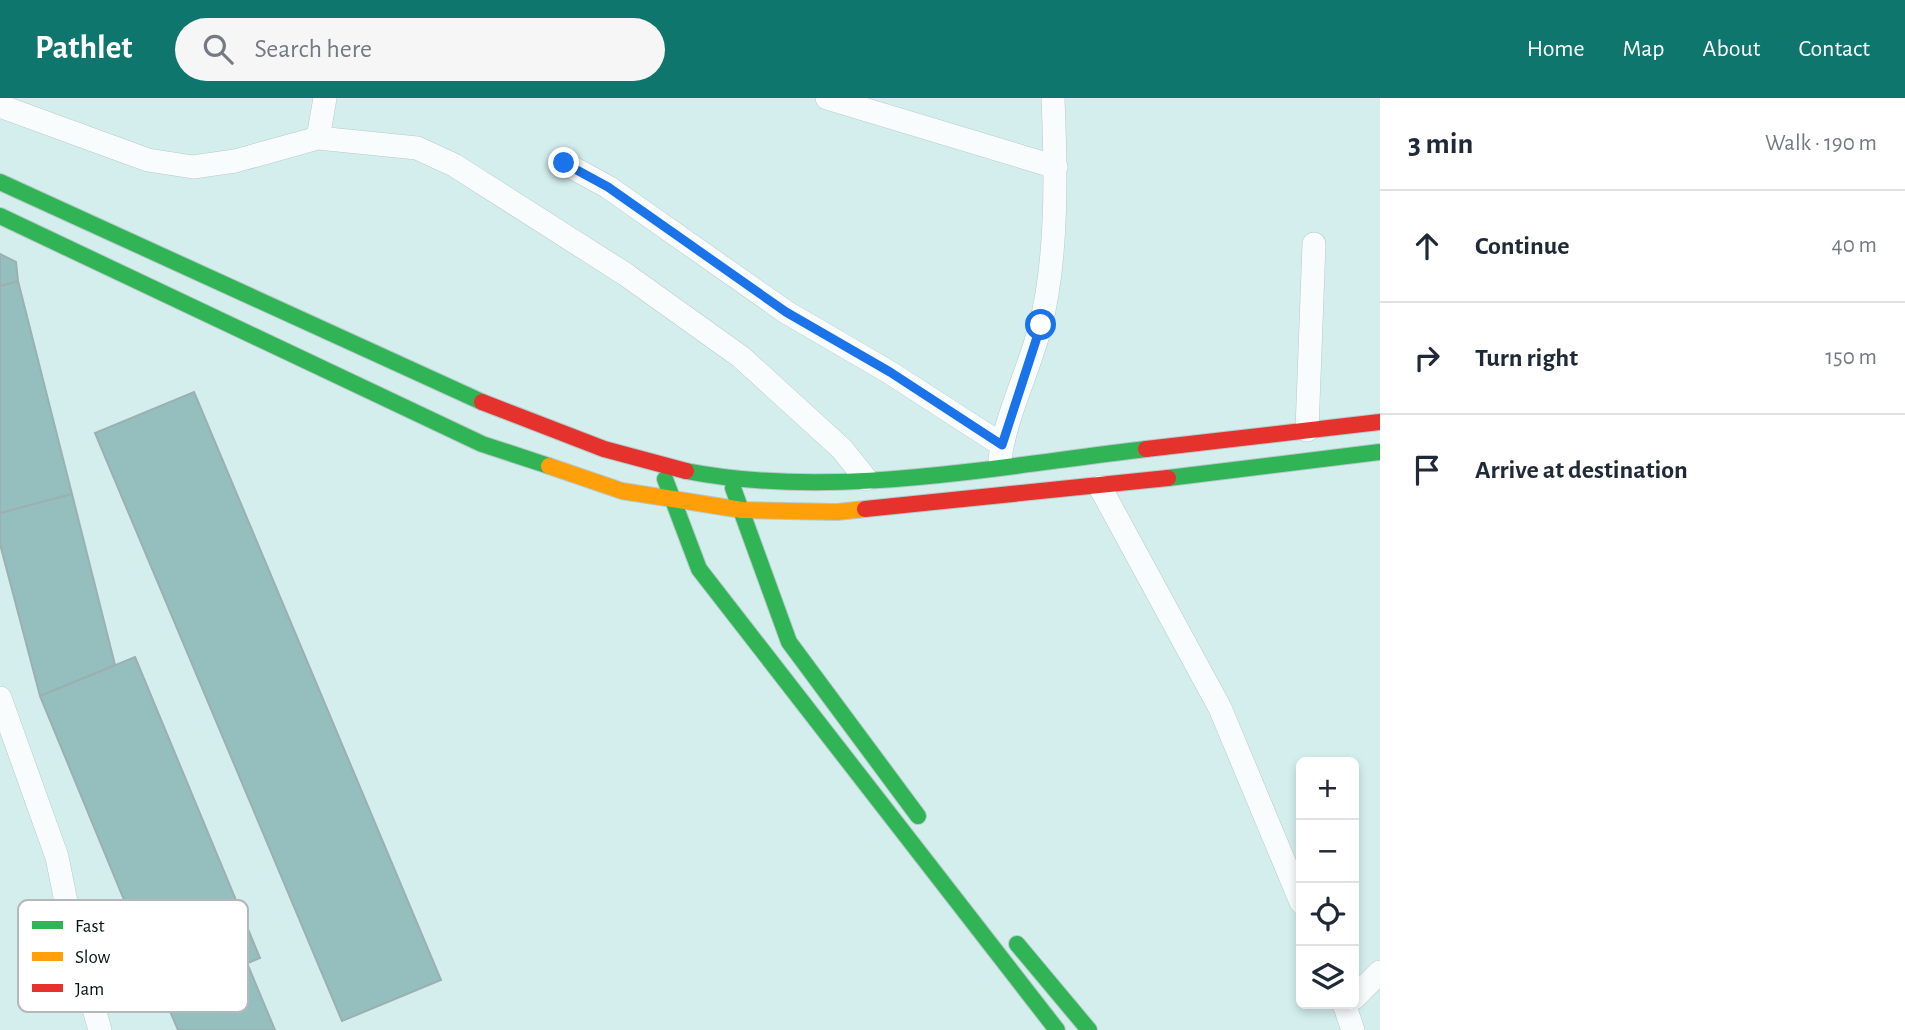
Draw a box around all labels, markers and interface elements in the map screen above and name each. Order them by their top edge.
search box [175,18,665,81]
icon: search [199,30,237,68]
text: Pathlet [35,32,133,65]
text: Search here [255,36,372,62]
text: Home [1527,37,1585,61]
text: Map [1623,37,1665,61]
text: About [1703,37,1760,61]
text: Contact [1798,37,1870,61]
text: 3 min [1408,129,1473,159]
text: Walk · 190 m [1765,132,1877,155]
route end [548,147,579,178]
icon: ahead [1408,227,1446,265]
text: Continue [1475,233,1570,259]
text: 40 m [1832,234,1877,257]
route start [1025,309,1056,340]
icon: right [1408,339,1446,377]
text: Turn right [1475,345,1578,371]
text: 150 m [1825,346,1877,369]
icon: arrive [1408,451,1446,489]
text: Arrive at destination [1475,457,1688,483]
map controls [1296,757,1359,1009]
button: + [1296,757,1359,820]
button: − [1296,820,1359,883]
button: locate [1296,883,1359,946]
legend [18,900,248,1012]
text: Fast [75,917,105,936]
button: layers [1296,946,1359,1009]
text: Slow [75,948,111,967]
text: Jam [75,980,104,999]

